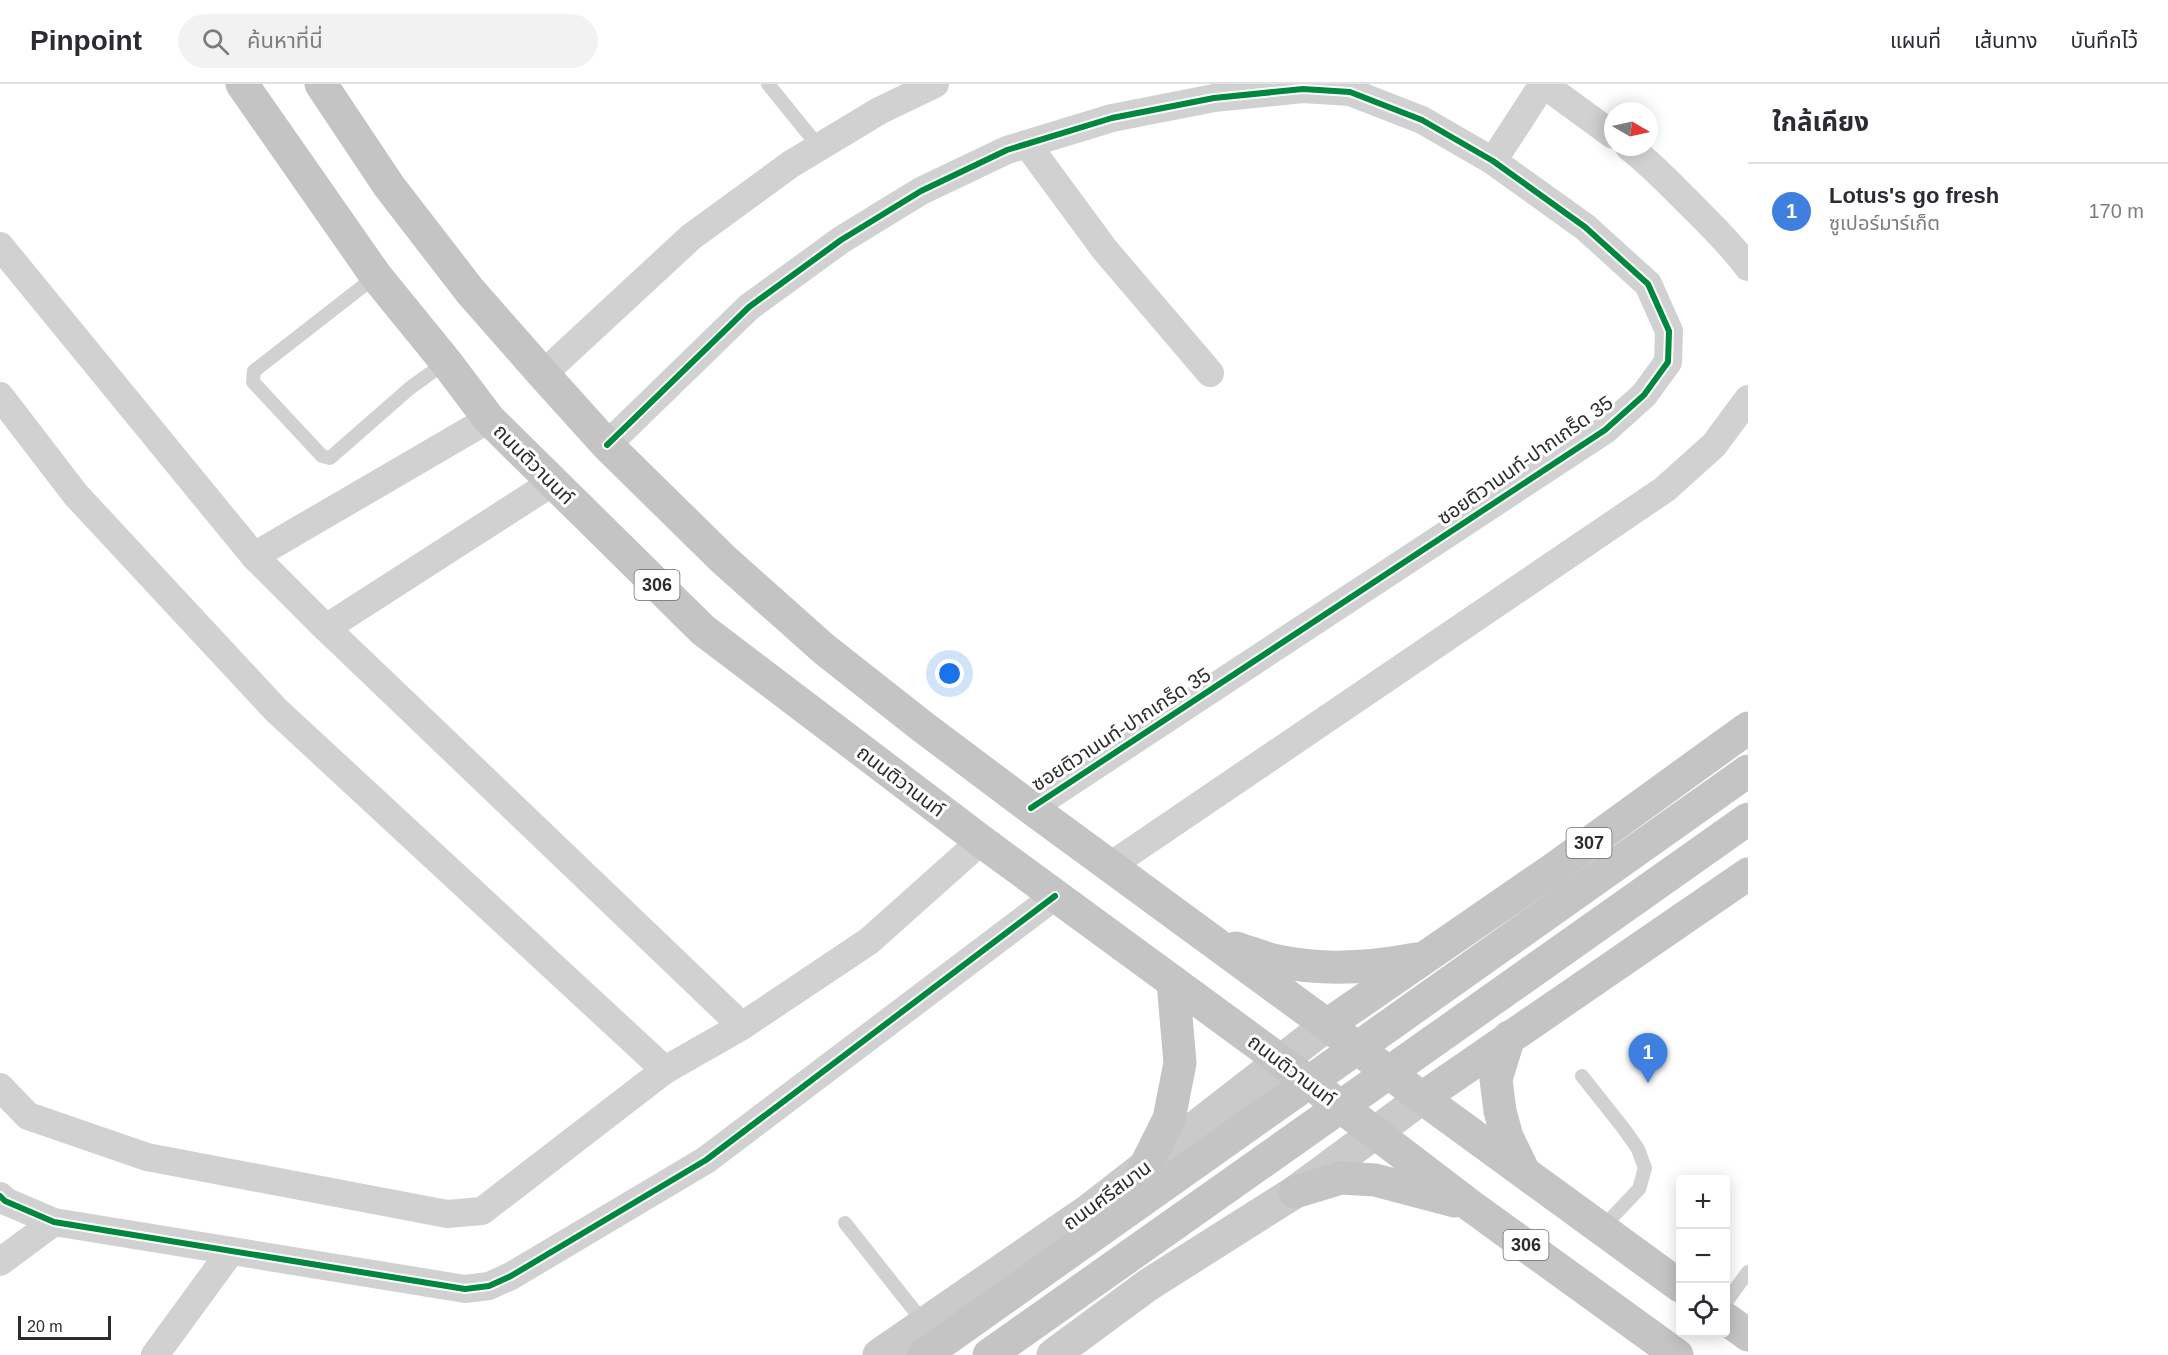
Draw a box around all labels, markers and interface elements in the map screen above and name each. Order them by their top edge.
search box [178,14,598,68]
text: Pinpoint [30,25,142,56]
icon: search [199,25,232,58]
text: ค้นหาที่นี่ [247,28,323,53]
text: แผนที่ [1890,29,1941,52]
text: เส้นทาง [1974,29,2038,52]
text: บันทึกไว้ [2071,29,2138,52]
north arrow [1604,102,1658,156]
text: ใกล้เคียง [1772,107,1869,137]
text: Lotus's go fresh [1829,183,1999,208]
text: 1 [1786,200,1797,222]
text: 170 m [2088,200,2144,222]
text: ซูเปอร์มาร์เก็ต [1829,212,1940,234]
street label: ซอยติวานนท์-ปากเกร็ด 35 [1433,391,1617,529]
street label: ถนนติวานนท์ [489,419,579,509]
road number: 306 [634,570,680,600]
your location [935,659,964,688]
street label: ซอยติวานนท์-ปากเกร็ด 35 [1028,663,1214,795]
street label: ถนนติวานนท์ [853,741,949,821]
road number: 307 [1566,828,1612,858]
street label: ถนนติวานนท์ [1244,1030,1340,1110]
pin: 1 [1628,1034,1668,1083]
street label: ถนนศรีสมาน [1059,1156,1155,1234]
map controls [1676,1175,1730,1337]
button: + [1676,1175,1730,1229]
button: − [1676,1229,1730,1283]
road number: 306 [1504,1230,1549,1260]
button: locate [1676,1283,1730,1337]
scale bar [18,1313,111,1340]
text: 20 m [27,1318,63,1335]

